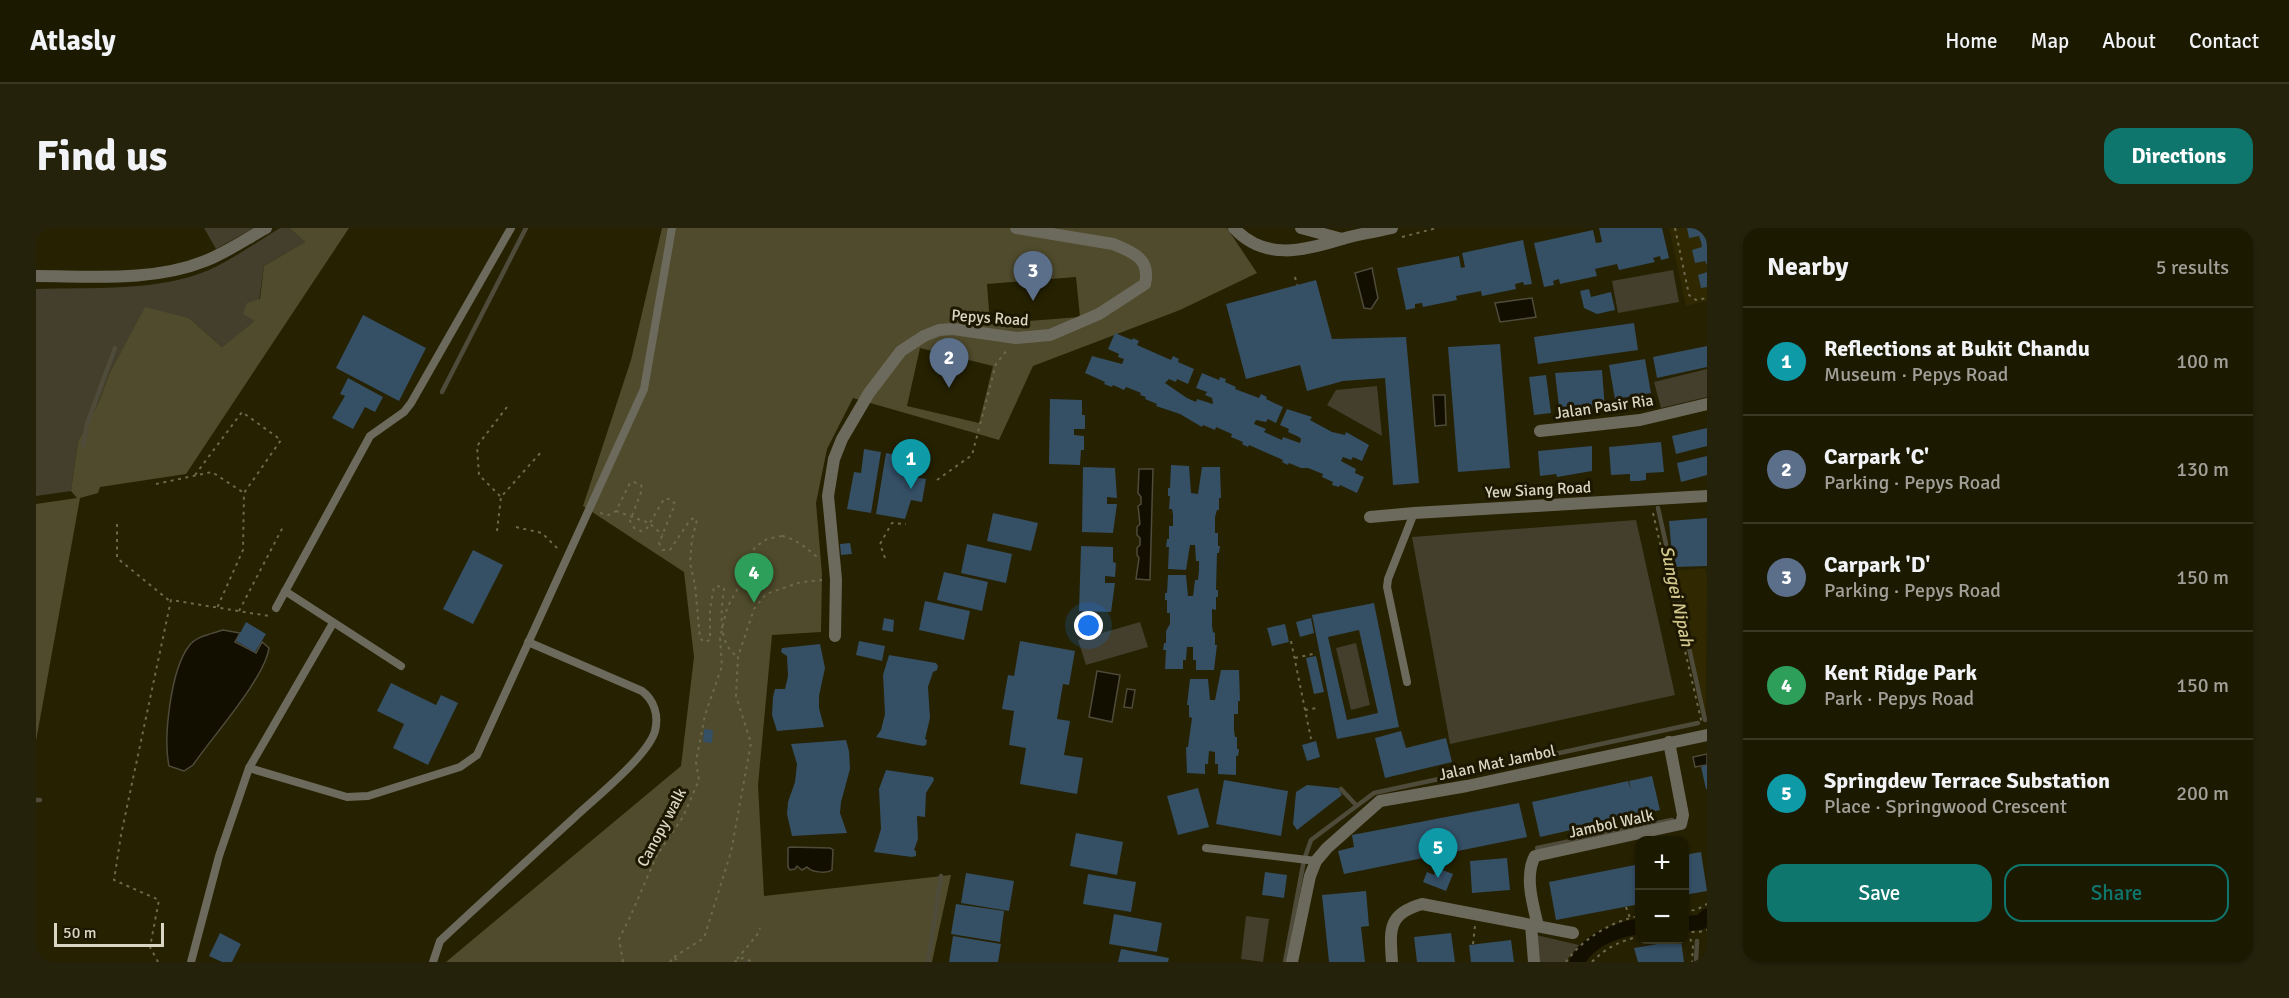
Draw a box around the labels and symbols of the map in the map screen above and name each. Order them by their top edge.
pin: 3 [1014,251,1052,301]
street label: Pepys Road [951,305,1029,331]
pin: 2 [930,338,968,388]
street label: Jalan Pasir Ria [1553,390,1655,424]
pin: 1 [892,440,930,489]
street label: Yew Siang Road [1484,477,1592,503]
water label: Sungei Nipah [1656,544,1699,650]
pin: 4 [734,554,774,603]
your location [1074,611,1103,640]
street label: Jalan Mat Jambol [1437,741,1558,785]
street label: Canopy walk [633,785,691,870]
street label: Jambol Walk [1567,805,1656,843]
pin: 5 [1418,828,1458,878]
scale bar [54,920,164,948]

